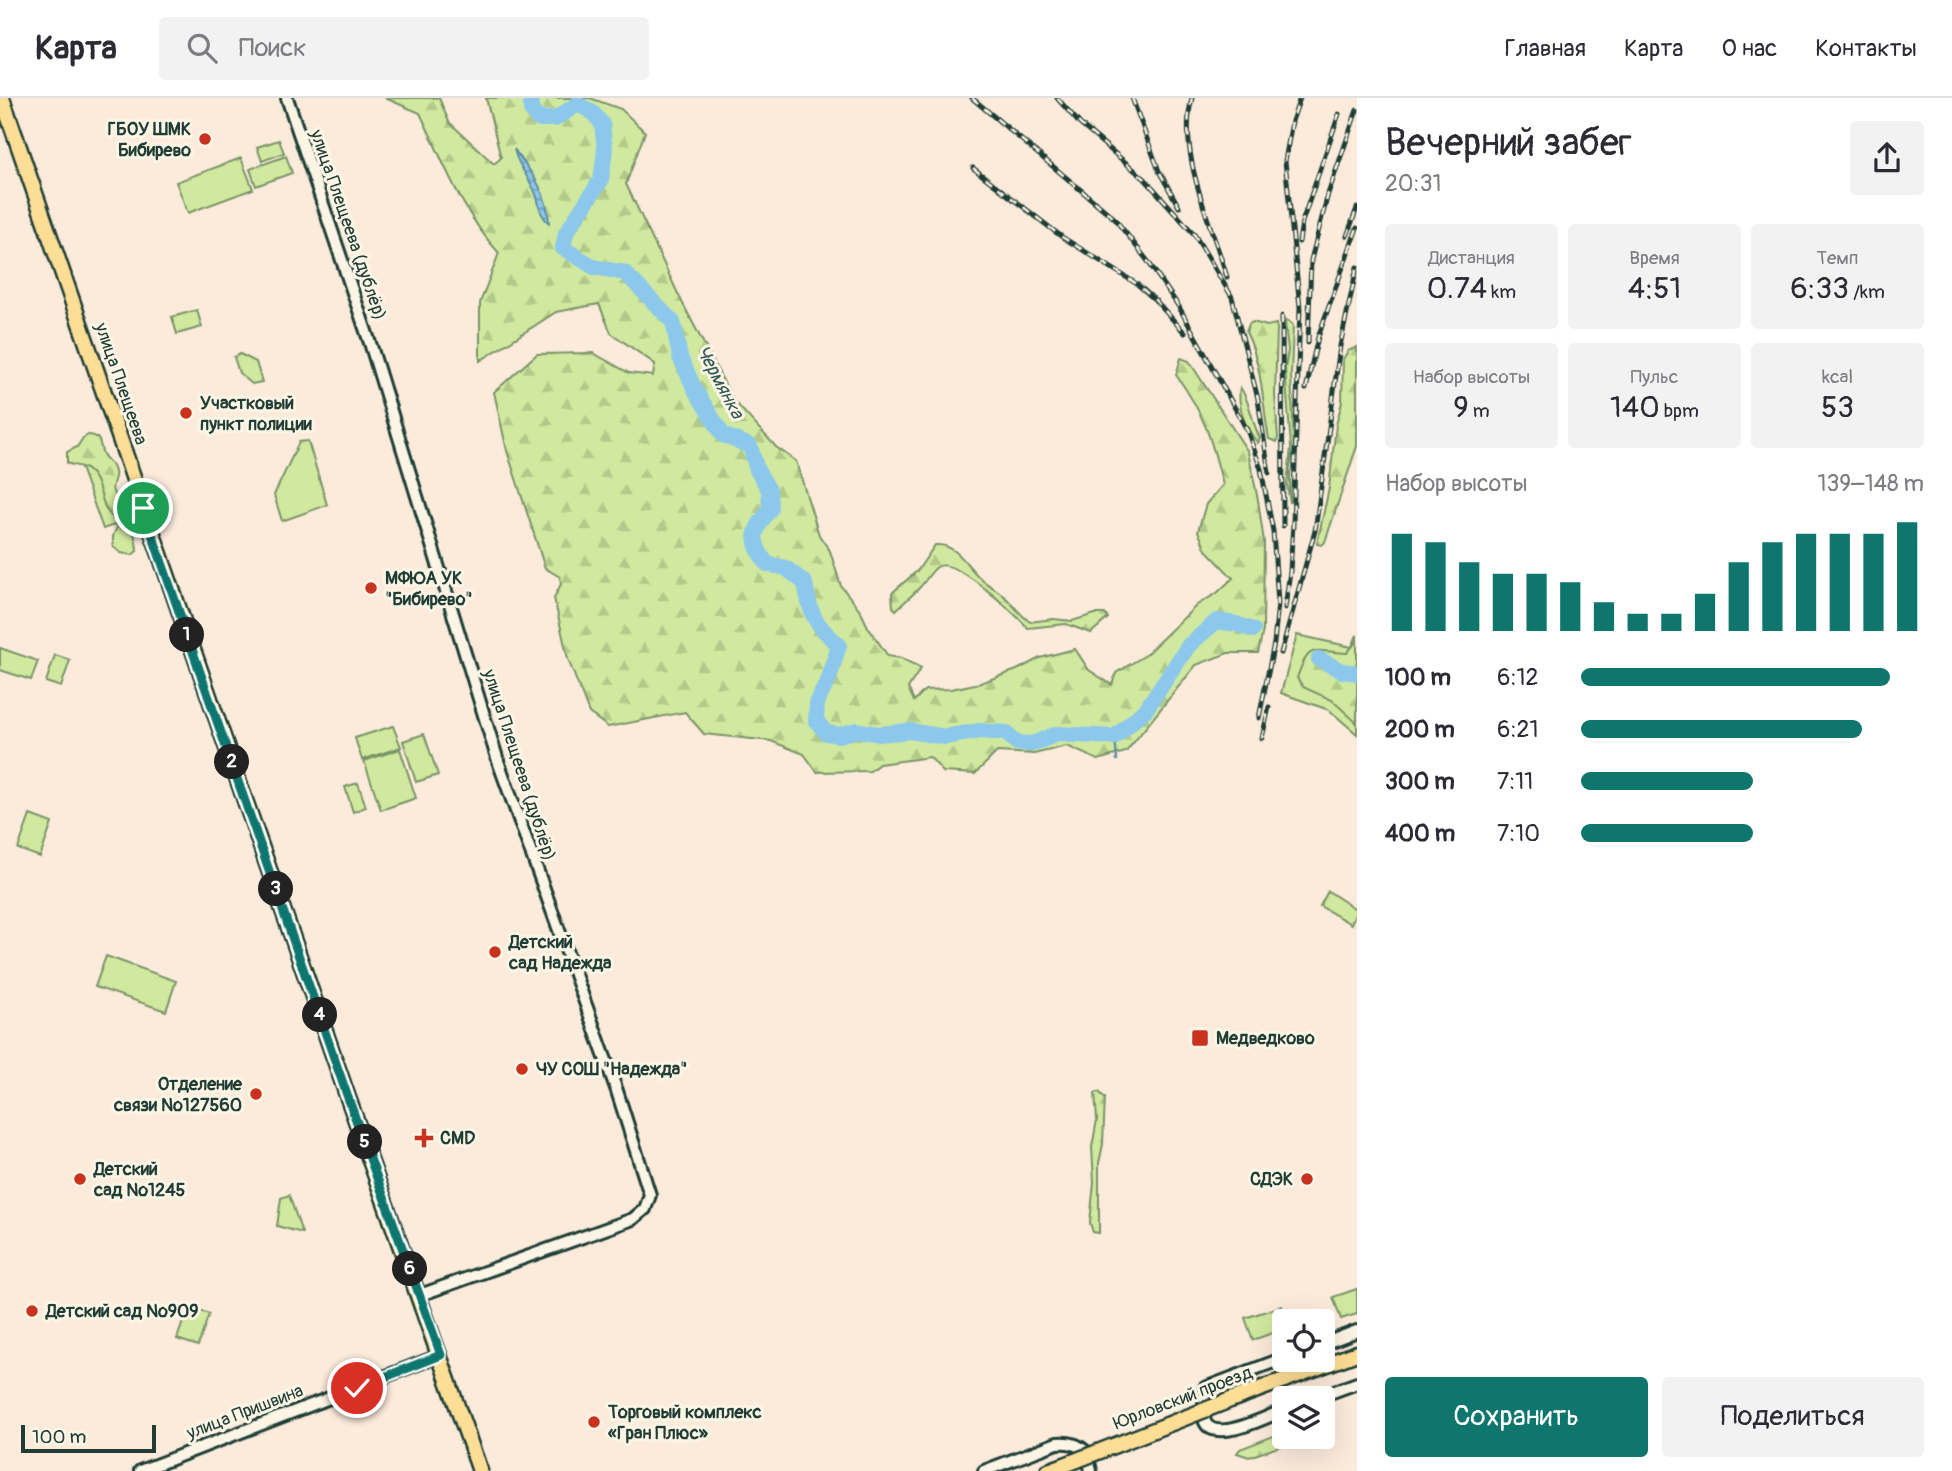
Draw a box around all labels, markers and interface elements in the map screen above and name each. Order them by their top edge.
search box [159,17,649,80]
text: Карта [35,28,117,69]
icon: search [183,29,221,67]
text: Поиск [239,32,307,64]
text: Главная [1505,34,1586,63]
text: Карта [1624,34,1684,63]
text: О нас [1722,34,1777,63]
text: Контакты [1815,34,1917,63]
place label: ГБОУ ШМК Бибирево [107,118,191,162]
text: Вечерний забег [1385,119,1632,167]
button: share [1850,121,1924,195]
street label: улица Плещеева (дублёр) [304,126,391,323]
marker: ГБОУ ШМК Бибирево [197,131,213,147]
text: 20:31 [1385,169,1442,198]
text: Дистанция [1428,246,1515,270]
text: Время [1629,246,1680,270]
text: Темп [1816,246,1859,270]
text: 0.74 [1427,270,1487,307]
text: 4:51 [1628,270,1681,307]
text: 6:33 [1790,270,1849,307]
text: km [1487,280,1516,304]
text: /km [1849,280,1885,304]
street label: улица Плещеева [89,319,153,448]
water label: Чермянка [691,341,750,424]
text: Набор высоты [1413,365,1530,389]
text: Пульс [1631,365,1678,389]
text: kcal [1822,365,1853,389]
text: 9 [1453,389,1469,426]
text: 140 [1610,389,1660,426]
text: 53 [1821,389,1854,426]
place label: Участковый пункт полиции [200,392,312,436]
text: m [1469,399,1490,423]
text: bpm [1660,399,1699,423]
marker: Участковый пункт полиции [178,405,194,421]
text: Набор высоты [1385,469,1527,498]
text: 139–148 m [1817,469,1924,498]
pin [113,478,173,538]
icon: arrive [124,489,162,527]
place label: МФЮА УК "Бибирево" [385,567,473,611]
marker: МФЮА УК "Бибирево" [363,580,379,596]
pin: 1 [170,618,204,652]
text: 1 [183,622,190,646]
text: 100 m [1385,663,1451,692]
text: 6:12 [1497,663,1538,692]
street label: улица Плещеева (дублёр) [477,665,561,864]
text: 200 m [1385,715,1455,744]
text: 6:21 [1497,715,1538,744]
pin: 2 [215,744,250,780]
text: 2 [226,749,237,773]
text: 300 m [1385,767,1455,796]
text: 7:11 [1497,767,1533,796]
text: 400 m [1385,819,1455,848]
text: 7:10 [1497,819,1540,848]
pin: 3 [258,872,294,906]
text: 3 [270,876,281,900]
place label: Детский сад Надежда [508,931,612,975]
marker: Детский сад Надежда [487,944,503,960]
pin: 4 [302,998,338,1032]
text: 4 [314,1002,325,1026]
place label: Медведково [1216,1027,1315,1050]
marker: Медведково [1190,1028,1210,1048]
place label: ЧУ СОШ "Надежда" [536,1058,687,1081]
marker: ЧУ СОШ "Надежда" [514,1061,530,1077]
place label: Отделение связи №127560 [113,1073,243,1117]
marker: Отделение связи №127560 [248,1086,264,1102]
pin: 5 [348,1124,382,1160]
place label: CMD [440,1127,475,1150]
marker: CMD [414,1128,434,1148]
text: 5 [359,1129,370,1153]
place label: Детский сад №1245 [93,1158,186,1202]
place label: СДЭК [1250,1168,1293,1191]
marker: Детский сад №1245 [72,1171,88,1187]
marker: СДЭК [1299,1171,1315,1187]
pin: 6 [392,1252,428,1286]
text: 6 [404,1256,415,1280]
place label: Детский сад №909 [45,1300,199,1323]
marker: Детский сад №909 [24,1303,40,1319]
map controls [1272,1309,1335,1449]
button: locate [1272,1309,1335,1372]
pin [327,1358,387,1418]
street label: Юрловский проезд [1110,1361,1256,1435]
icon: check [338,1369,376,1407]
button: Сохранить [1385,1377,1648,1457]
button: Поделиться [1662,1377,1924,1457]
street label: улица Пришвина [183,1379,307,1445]
button: layers [1272,1386,1335,1449]
place label: Торговый комплекс «Гран Плюс» [607,1401,762,1445]
marker: Торговый комплекс «Гран Плюс» [586,1414,602,1430]
scale bar [21,1422,156,1454]
text: 100 m [32,1425,86,1449]

